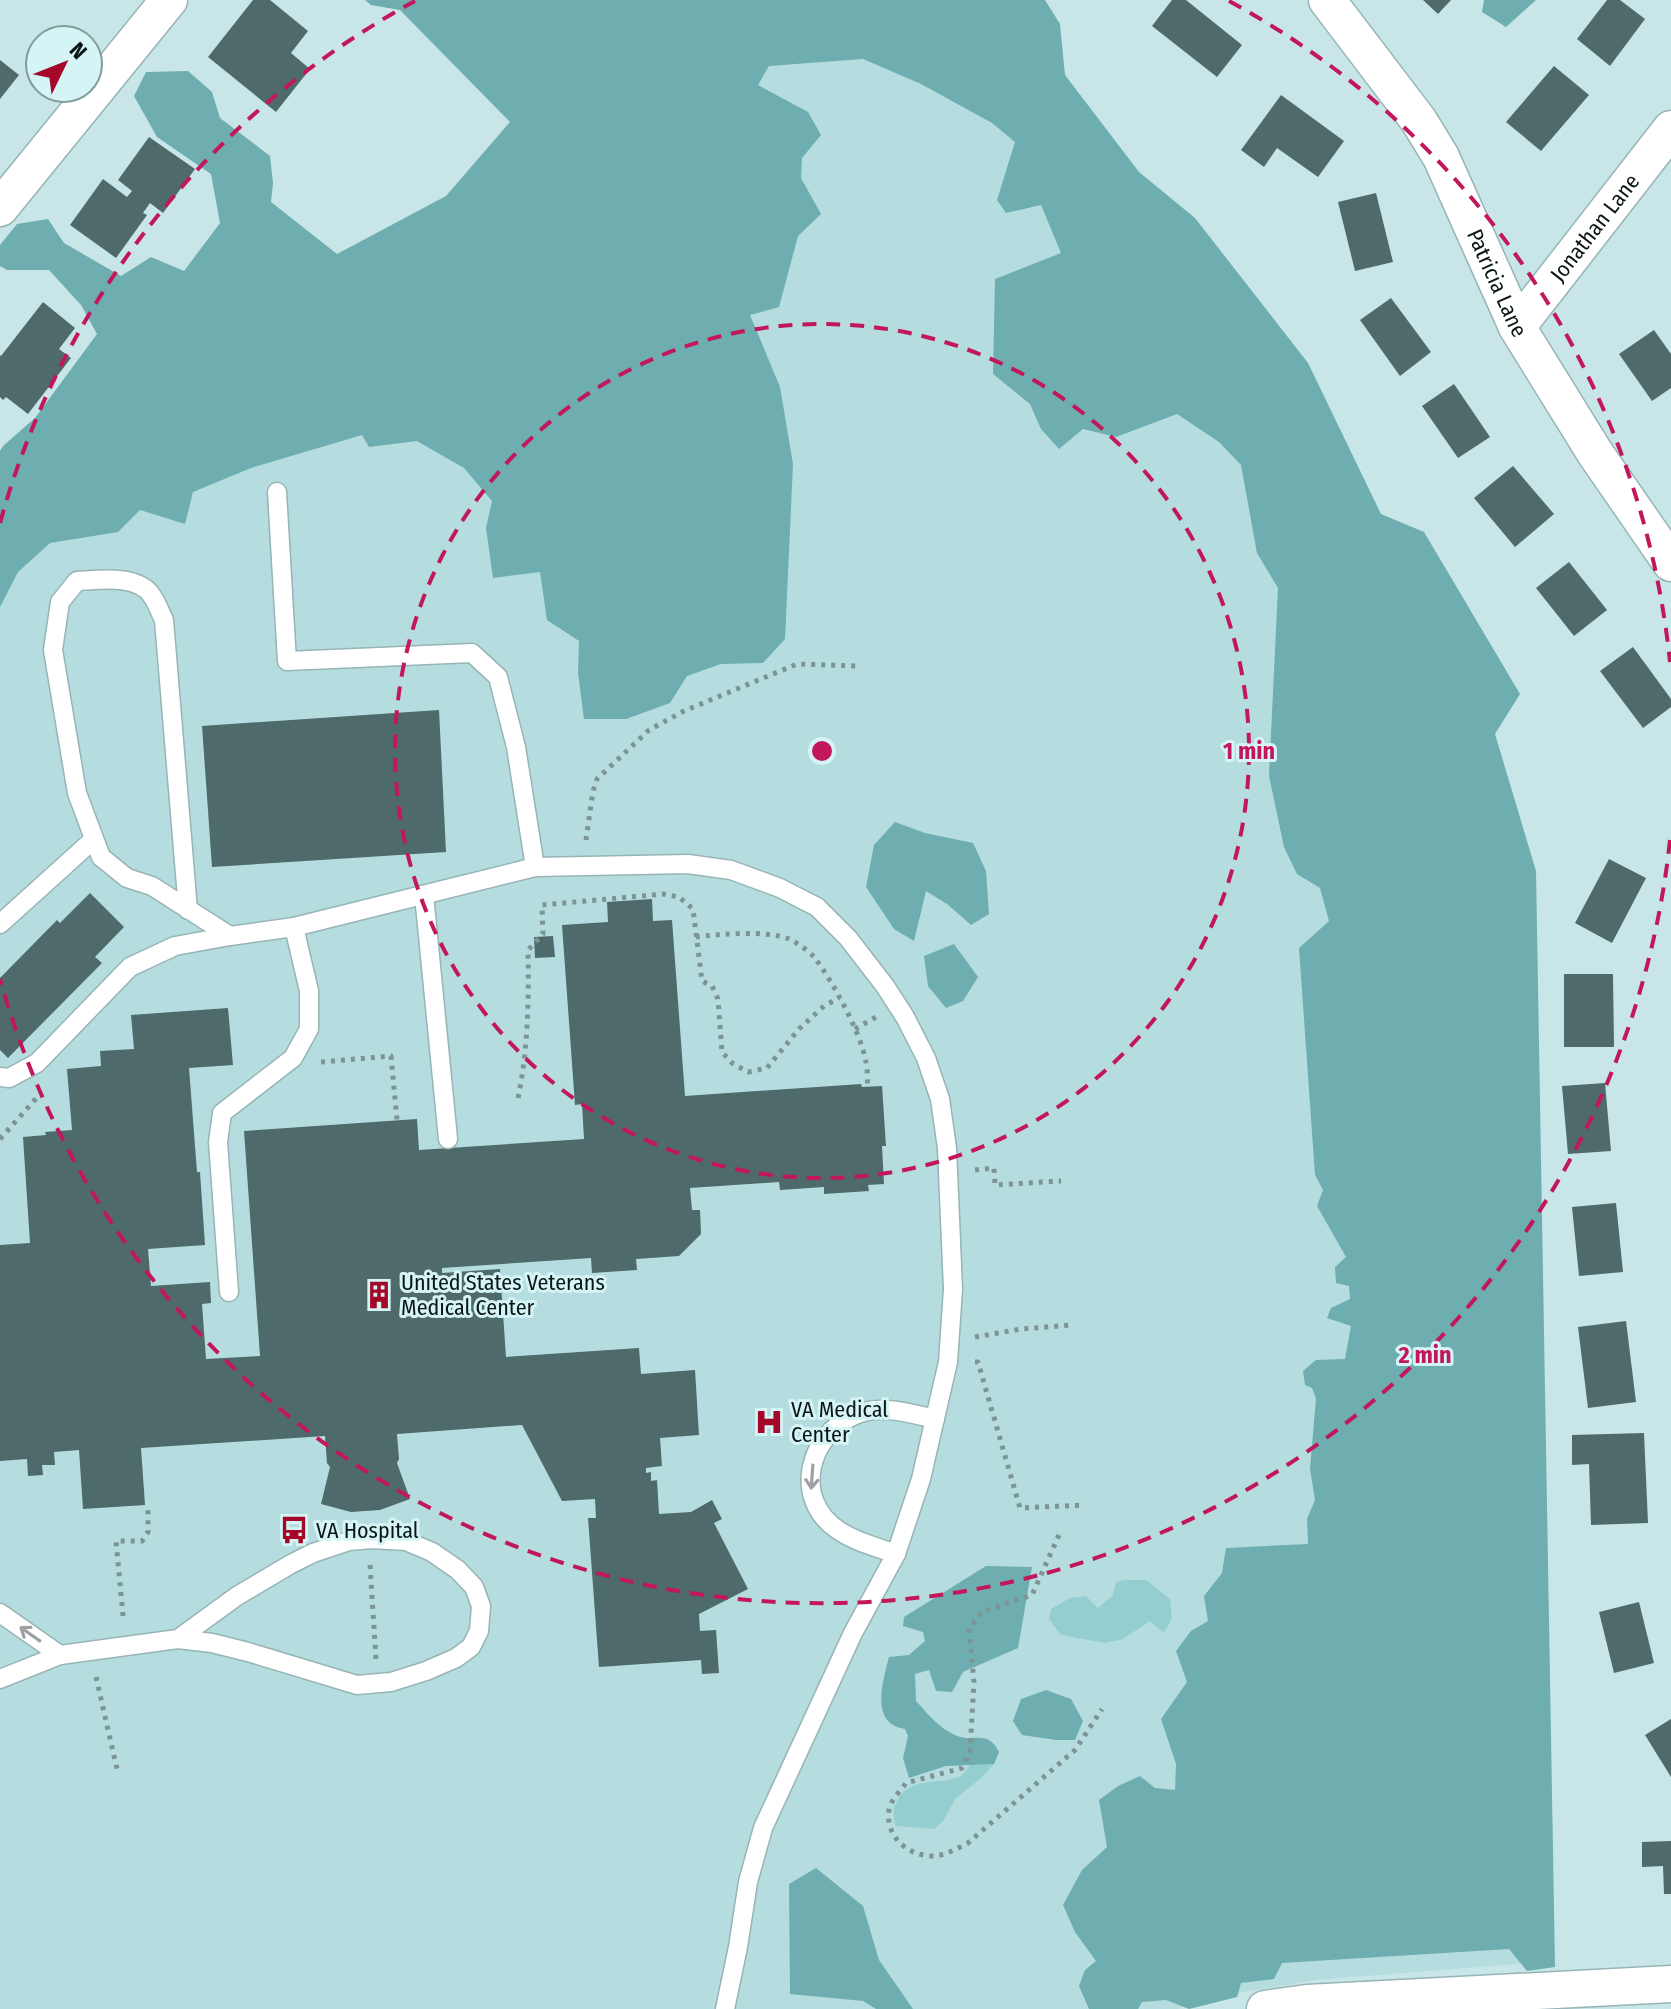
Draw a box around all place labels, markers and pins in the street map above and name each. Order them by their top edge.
centre of rings [808,737,836,765]
place label: United States Veterans Medical Center [401,1269,605,1321]
building icon: United States Veterans Medical Center [364,1280,394,1310]
place label: VA Medical Center [791,1396,888,1448]
hospital icon: VA Medical Center [754,1407,784,1437]
bus stop icon: VA Hospital [279,1515,309,1545]
place label: VA Hospital [316,1517,419,1544]

